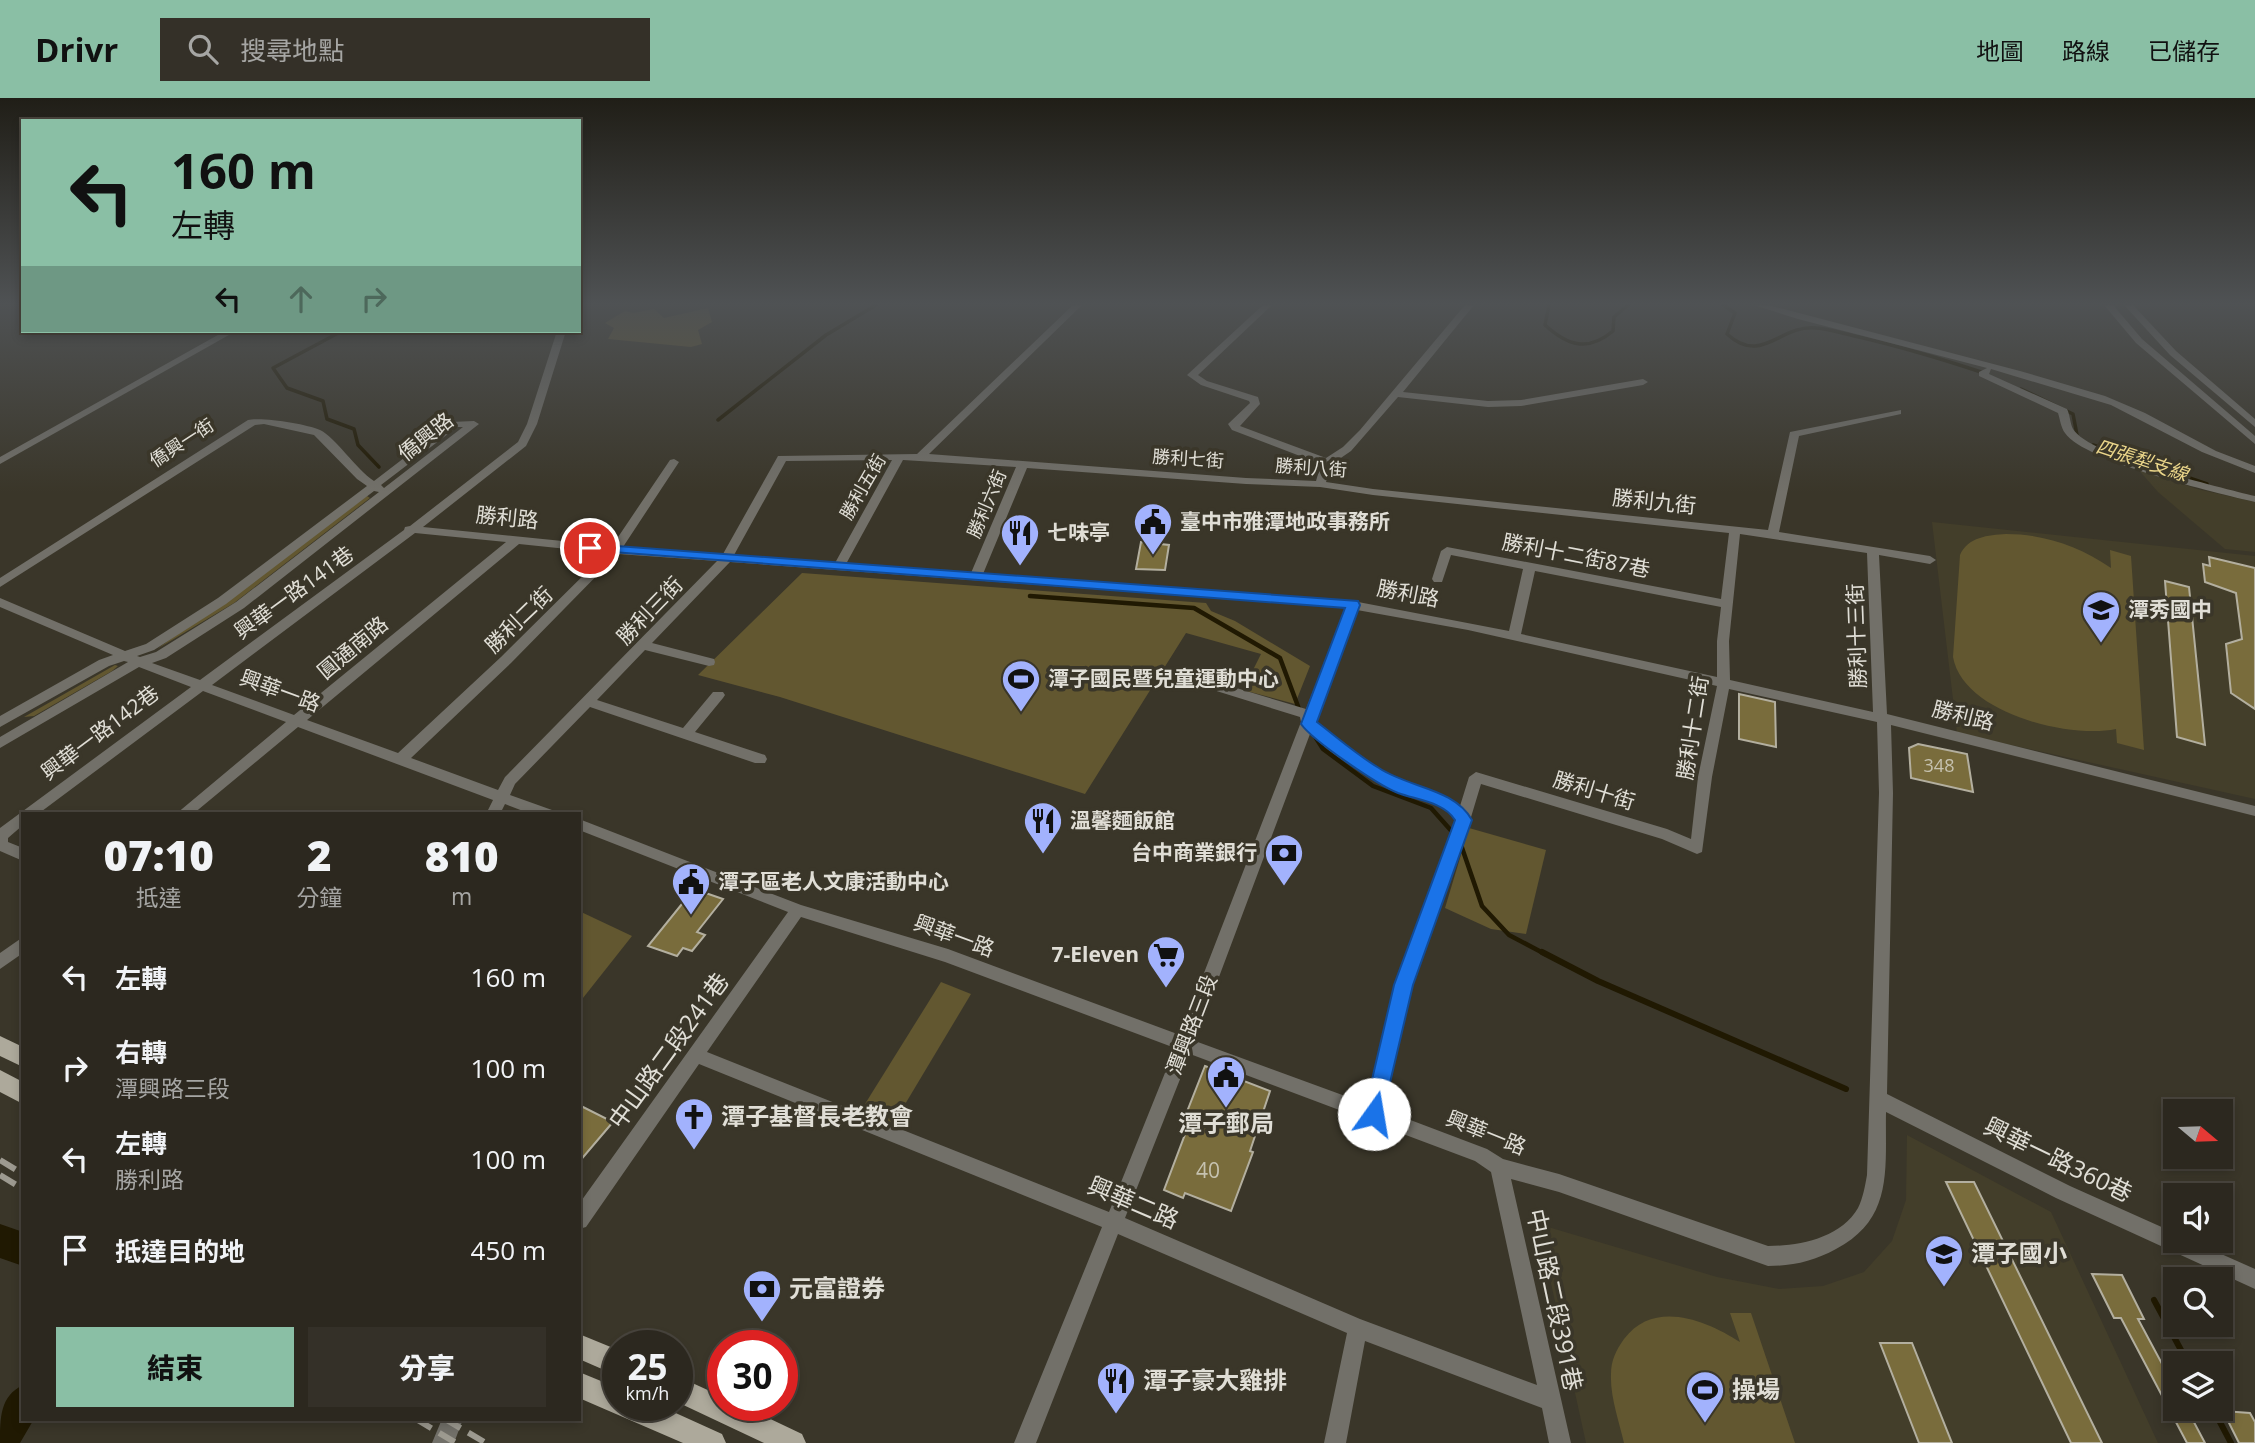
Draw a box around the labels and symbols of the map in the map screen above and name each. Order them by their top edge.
street label: 僑興路 [392,406,459,467]
street label: 僑興一街 [145,412,218,472]
water label: 四張犁支線 [2093,433,2193,488]
street label: 勝利七街 [1151,444,1225,472]
street label: 勝利五街 [834,449,891,524]
street label: 勝利八街 [1274,453,1348,481]
street label: 勝利六街 [961,466,1011,541]
street label: 勝利九街 [1611,483,1697,519]
street label: 勝利路 [474,500,540,534]
public building icon: 臺中市雅潭地政事務所 [1132,501,1174,556]
place label: 臺中市雅潭地政事務所 [1180,507,1390,535]
restaurant icon: 七味亭 [999,512,1041,567]
pin [560,518,620,578]
place label: 七味亭 [1047,518,1110,546]
street label: 勝利十二街87巷 [1500,527,1652,583]
street label: 興華一路141巷 [228,539,359,645]
street label: 勝利三街 [610,570,689,650]
street label: 勝利路 [1375,573,1442,613]
street label: 勝利二街 [478,580,558,659]
street label: 勝利十三街 [1840,583,1872,689]
school or university icon: 潭秀國中 [2080,589,2122,644]
place label: 潭秀國中 [2128,595,2212,623]
street label: 圓通南路 [311,610,394,685]
sports icon: 潭子國民暨兒童運動中心 [1000,658,1042,713]
street label: 興華一路 [236,663,325,718]
place label: 潭子國民暨兒童運動中心 [1048,664,1279,692]
street label: 勝利十二街 [1670,674,1714,782]
street label: 興華一路142巷 [35,679,164,786]
street label: 勝利路 [1929,694,1997,736]
house number: 348 [1924,753,1954,777]
street label: 勝利十街 [1550,764,1639,816]
restaurant icon: 溫馨麵飯館 [1022,800,1064,855]
place label: 溫馨麵飯館 [1070,806,1175,834]
bank icon: 台中商業銀行 [1263,832,1305,887]
place label: 台中商業銀行 [1131,838,1257,866]
public building icon: 潭子區老人文康活動中心 [670,861,712,916]
place label: 潭子區老人文康活動中心 [718,867,949,895]
street label: 興華一路 [910,908,999,963]
supermarket icon: 7-Eleven [1145,934,1187,989]
place label: 7-Eleven [1052,940,1139,968]
street label: 中山路二段241巷 [600,966,736,1135]
street label: 潭興路三段 [1159,971,1223,1079]
public building icon: 潭子郵局 [1205,1054,1247,1109]
position arrow [1337,1077,1411,1151]
church icon: 潭子基督長老教會 [673,1096,715,1151]
place label: 潭子基督長老教會 [721,1099,913,1132]
north arrow [2163,1099,2233,1169]
street label: 興華一路 [1442,1103,1531,1161]
place label: 潭子郵局 [1178,1106,1274,1139]
street label: 興華一路360巷 [1979,1108,2138,1209]
house number: 40 [1196,1156,1220,1184]
street label: 興華二路 [1083,1168,1184,1236]
street label: 中山路二段391巷 [1520,1206,1591,1394]
school or university icon: 潭子國小 [1923,1233,1965,1288]
place label: 潭子國小 [1971,1236,2067,1269]
bank icon: 元富證券 [741,1268,783,1323]
place label: 元富證券 [789,1271,885,1304]
speed limit sign: 30 [707,1330,798,1421]
restaurant icon: 潭子豪大雞排 [1095,1360,1137,1415]
place label: 潭子豪大雞排 [1143,1363,1287,1396]
sports icon: 操場 [1684,1369,1726,1424]
place label: 操場 [1732,1372,1780,1405]

